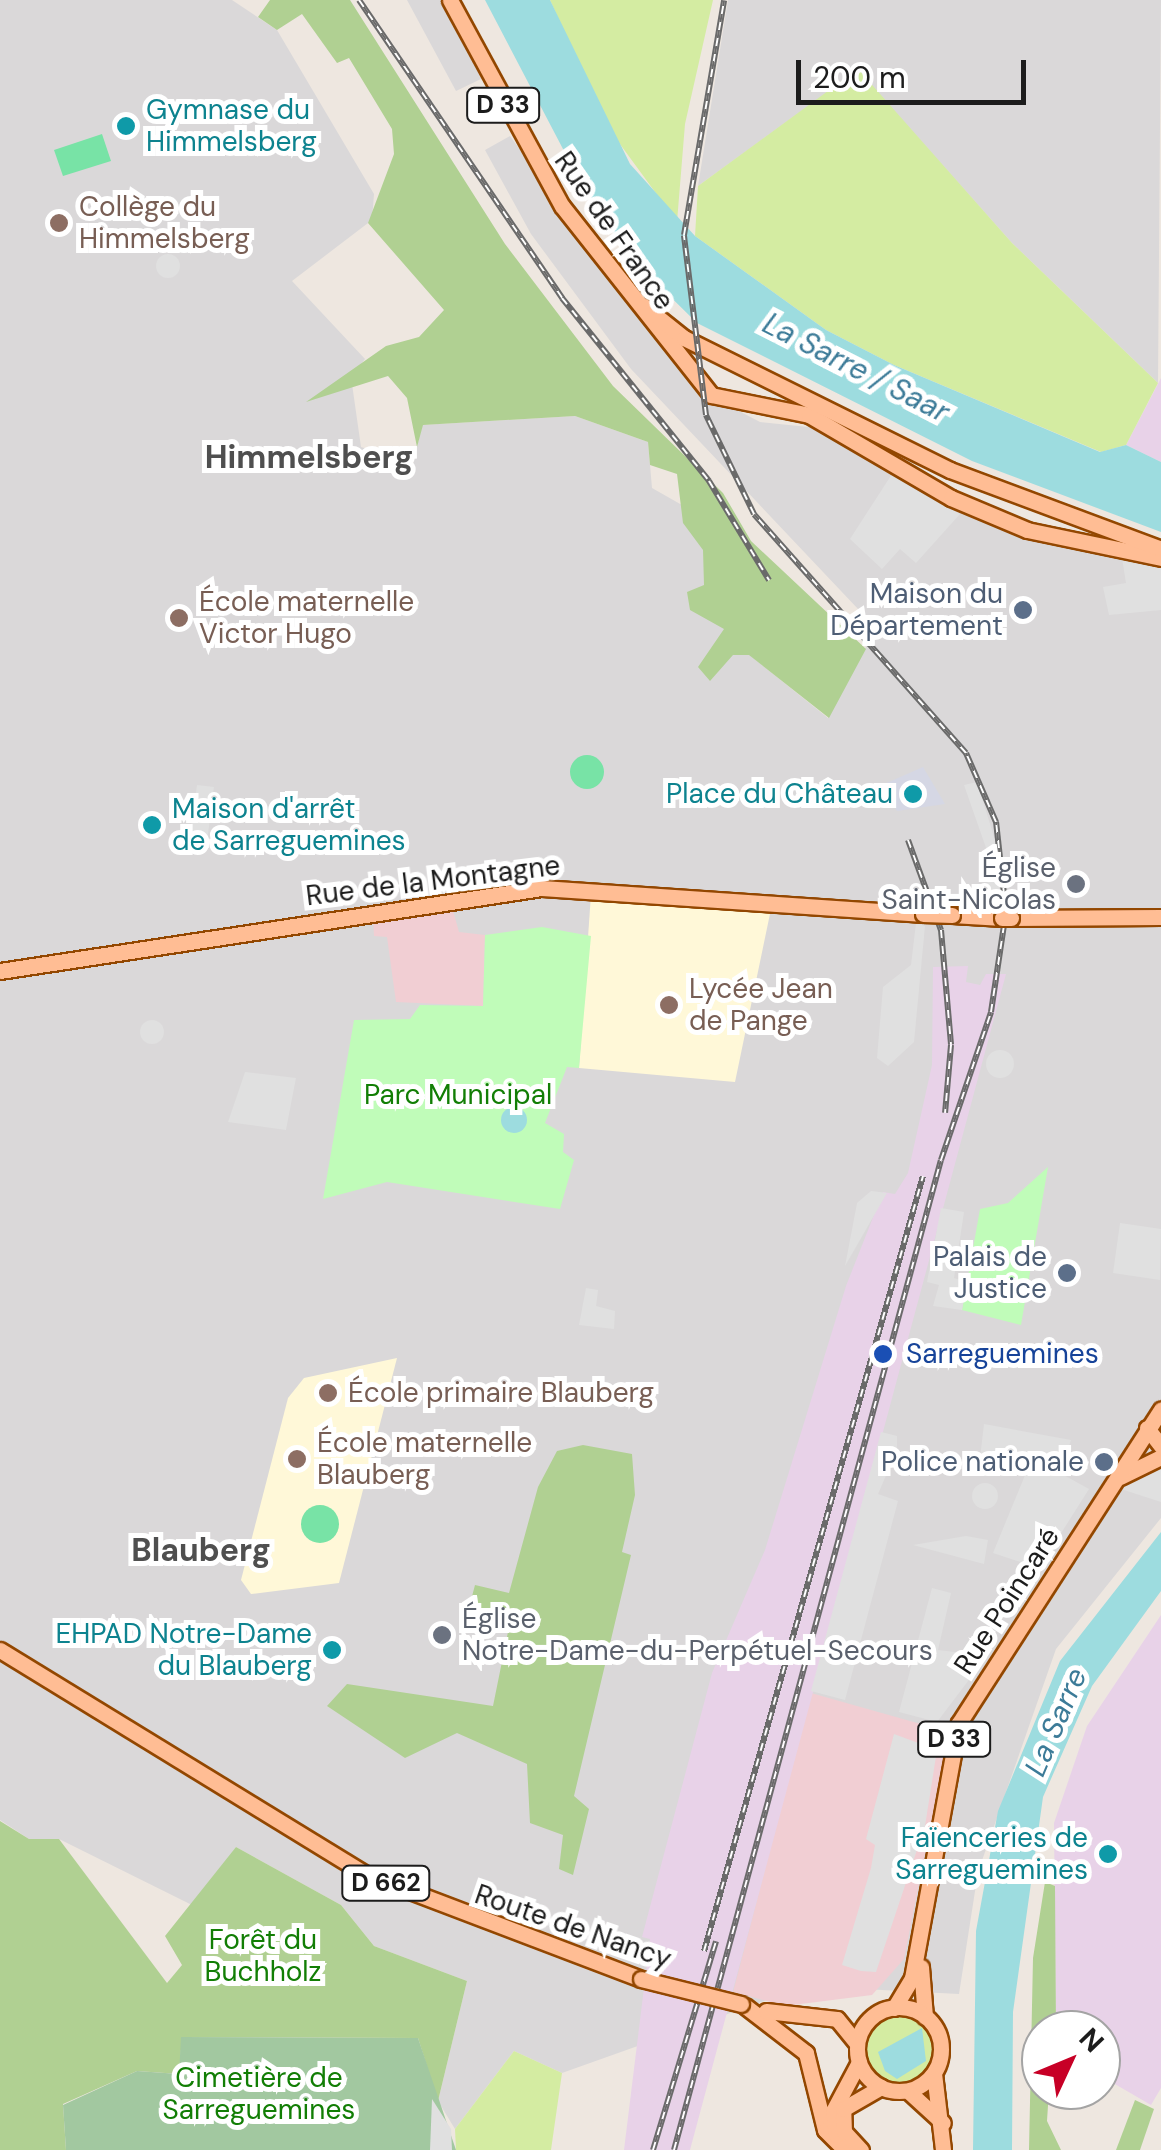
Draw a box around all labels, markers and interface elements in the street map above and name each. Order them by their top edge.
scale bar [801,40,1031,102]
text: 200 m [813,58,906,97]
road number: D 33 [466,85,540,125]
place label: Gymnase du Himmelsberg [146,93,317,159]
marker: Gymnase du Himmelsberg [115,115,137,137]
street label: Rue de France [547,145,681,317]
place label: Collège du Himmelsberg [79,190,250,256]
marker: Collège du Himmelsberg [48,212,70,234]
water label: La Sarre / Saar [757,306,955,430]
district label: Himmelsberg [205,438,413,476]
place label: Maison du Département [830,577,1003,643]
place label: École maternelle Victor Hugo [199,585,414,651]
marker: Maison du Département [1012,599,1034,621]
marker: École maternelle Victor Hugo [168,607,190,629]
place label: Place du Château [666,777,893,811]
marker: Place du Château [902,783,924,805]
place label: Maison d'arrêt de Sarreguemines [172,792,406,858]
marker: Maison d'arrêt de Sarreguemines [141,814,163,836]
street label: Rue de la Montagne [304,849,562,913]
place label: Église Saint-Nicolas [881,851,1056,917]
marker: Église Saint-Nicolas [1065,873,1087,895]
place label: Lycée Jean de Pange [689,972,833,1038]
marker: Lycée Jean de Pange [658,994,680,1016]
park label: Parc Municipal [364,1078,552,1112]
place label: Palais de Justice [933,1240,1047,1306]
marker: Palais de Justice [1056,1262,1078,1284]
place label: Sarreguemines [906,1337,1099,1371]
marker: Sarreguemines [870,1341,896,1367]
place label: École primaire Blauberg [348,1376,654,1410]
marker: École primaire Blauberg [317,1382,339,1404]
place label: École maternelle Blauberg [317,1426,532,1492]
place label: Police nationale [881,1445,1084,1479]
marker: École maternelle Blauberg [286,1448,308,1470]
marker: Police nationale [1093,1451,1115,1473]
street label: Rue Poincaré [947,1521,1067,1681]
district label: Blauberg [131,1531,271,1569]
place label: Église Notre-Dame-du-Perpétuel-Secours [462,1602,933,1668]
place label: EHPAD Notre-Dame du Blauberg [55,1617,312,1683]
marker: Église Notre-Dame-du-Perpétuel-Secours [431,1624,453,1646]
marker: EHPAD Notre-Dame du Blauberg [321,1639,343,1661]
water label: La Sarre [1017,1663,1095,1781]
road number: D 33 [916,1719,992,1759]
place label: Faïenceries de Sarreguemines [895,1821,1088,1887]
marker: Faïenceries de Sarreguemines [1097,1843,1119,1865]
road number: D 662 [341,1863,431,1903]
street label: Route de Nancy [470,1878,676,1976]
park label: Forêt du Buchholz [205,1923,321,1989]
north arrow [1021,2010,1121,2110]
text: N [1071,2020,1112,2060]
park label: Cimetière de Sarreguemines [163,2061,355,2127]

